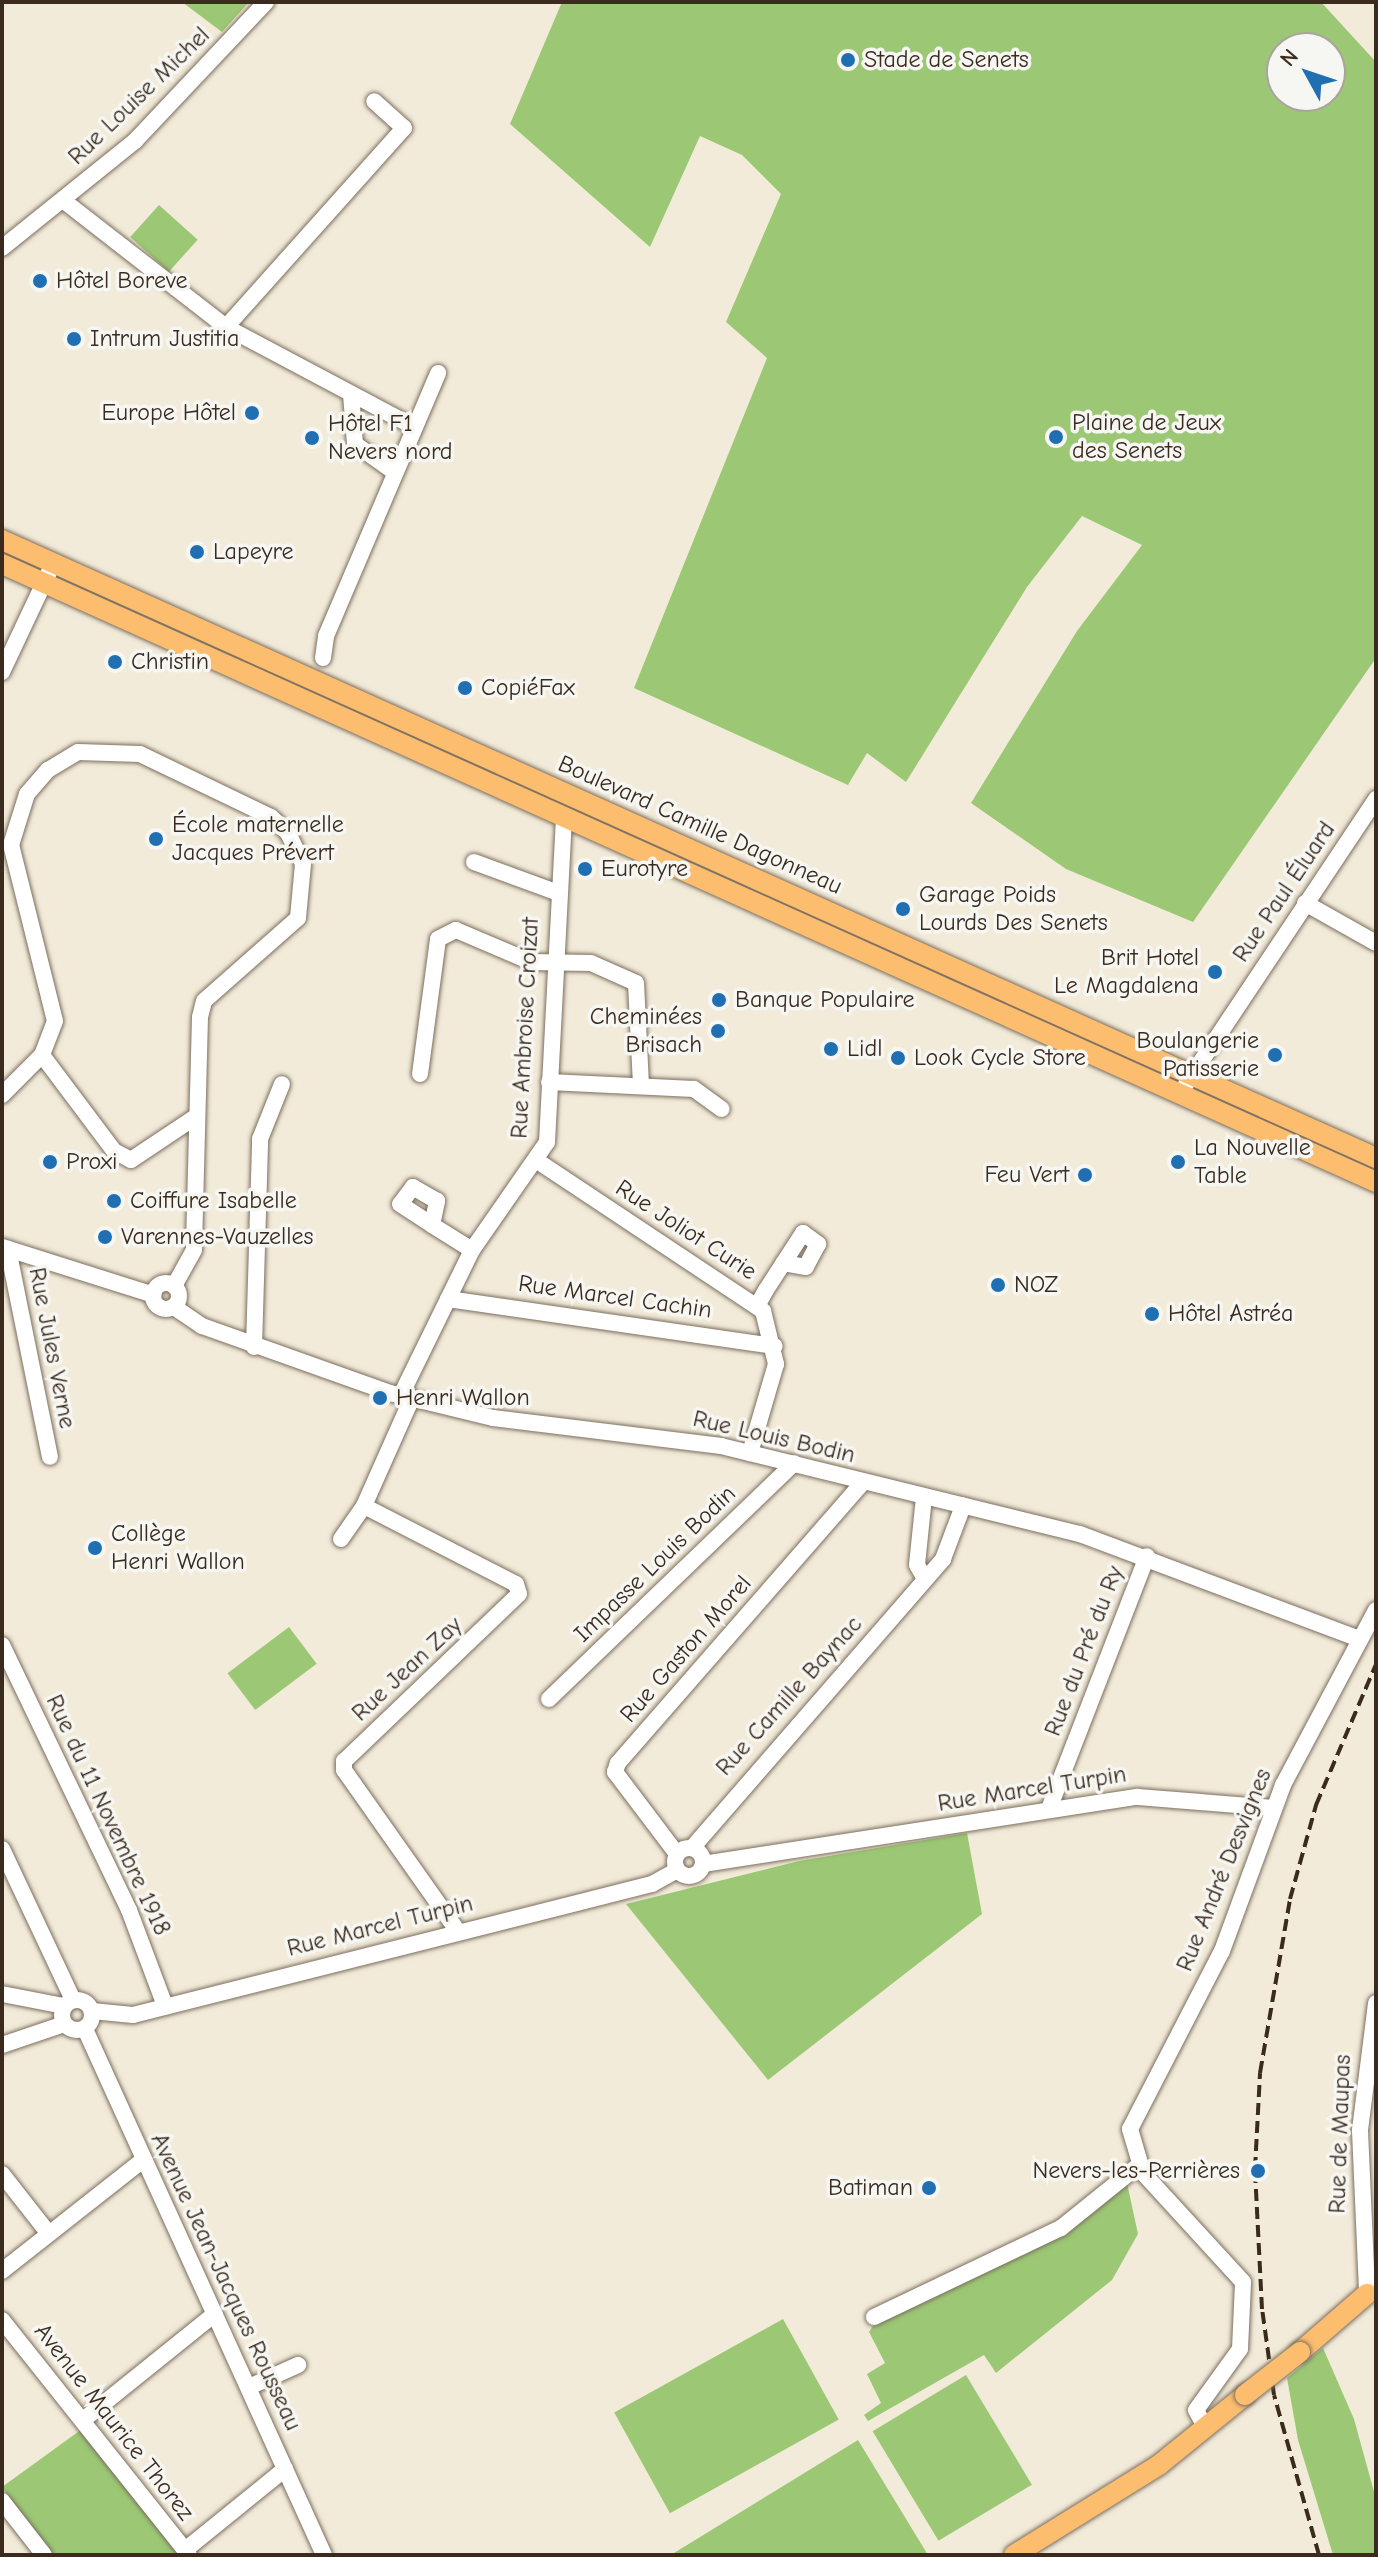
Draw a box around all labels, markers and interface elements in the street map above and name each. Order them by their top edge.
street label: Rue Louise Michel [62,21,216,171]
north arrow [1266,32,1346,112]
text: N [1275,44,1304,72]
place label: Stade de Senets [864,46,1029,74]
marker: Stade de Senets [839,51,857,69]
place label: Hôtel Boreve [56,267,188,295]
marker: Hôtel Boreve [31,272,49,290]
place label: Intrum Justitia [90,325,239,353]
marker: Intrum Justitia [65,330,83,348]
place label: Europe Hôtel [101,399,236,427]
marker: Europe Hôtel [243,404,261,422]
place label: Plaine de Jeux des Senets [1072,409,1221,465]
place label: Hôtel F1 Nevers nord [328,410,452,466]
marker: Plaine de Jeux des Senets [1047,428,1065,446]
marker: Hôtel F1 Nevers nord [303,429,321,447]
place label: Lapeyre [213,538,294,566]
marker: Lapeyre [188,543,206,561]
place label: Christin [131,648,209,676]
marker: Christin [106,653,124,671]
place label: CopiéFax [481,674,575,702]
marker: CopiéFax [456,679,474,697]
street label: Boulevard Camille Dagonneau [554,749,846,901]
place label: École maternelle Jacques Prévert [172,811,344,867]
street label: Rue Paul Éluard [1227,816,1341,968]
marker: École maternelle Jacques Prévert [147,830,165,848]
place label: Eurotyre [601,855,688,883]
marker: Eurotyre [576,860,594,878]
place label: Garage Poids Lourds Des Senets [919,881,1108,937]
marker: Garage Poids Lourds Des Senets [894,900,912,918]
street label: Rue Ambroise Croizat [505,917,545,1139]
place label: Brit Hotel Le Magdalena [1054,944,1199,1000]
marker: Brit Hotel Le Magdalena [1206,963,1224,981]
place label: Banque Populaire [735,986,915,1014]
marker: Banque Populaire [710,991,728,1009]
place label: Cheminées Brisach [590,1003,702,1059]
marker: Cheminées Brisach [709,1022,727,1040]
place label: Boulangerie Patisserie [1137,1027,1259,1083]
place label: Lidl [847,1035,882,1063]
marker: Lidl [822,1040,840,1058]
place label: Look Cycle Store [914,1044,1086,1072]
marker: Boulangerie Patisserie [1266,1046,1284,1064]
marker: Look Cycle Store [889,1049,907,1067]
place label: La Nouvelle Table [1194,1134,1311,1190]
place label: Proxi [66,1148,117,1176]
marker: Proxi [41,1153,59,1171]
marker: La Nouvelle Table [1169,1153,1187,1171]
place label: Feu Vert [984,1161,1069,1189]
marker: Feu Vert [1076,1166,1094,1184]
street label: Rue Joliot Curie [610,1174,762,1286]
place label: Coiffure Isabelle [130,1187,297,1215]
marker: Coiffure Isabelle [105,1192,123,1210]
place label: Varennes-Vauzelles [121,1223,314,1251]
marker: Varennes-Vauzelles [96,1228,114,1246]
street label: Rue Jules Verne [22,1265,82,1431]
street label: Rue Marcel Cachin [516,1269,714,1325]
place label: NOZ [1014,1271,1058,1299]
marker: NOZ [989,1276,1007,1294]
place label: Hôtel Astréa [1168,1300,1293,1328]
marker: Hôtel Astréa [1143,1305,1161,1323]
place label: Henri Wallon [396,1384,530,1412]
marker: Henri Wallon [371,1389,389,1407]
street label: Rue Louis Bodin [690,1404,858,1470]
street label: Impasse Louis Bodin [568,1480,742,1648]
place label: Collège Henri Wallon [111,1520,245,1576]
marker: Collège Henri Wallon [86,1539,104,1557]
street label: Rue du Pré du Ry [1038,1562,1130,1740]
street label: Rue Gaston Morel [614,1570,758,1728]
street label: Rue Camille Baynac [710,1610,868,1782]
street label: Rue Jean Zay [346,1611,468,1727]
street label: Rue du 11 Novembre 1918 [40,1690,176,1940]
street label: Rue Marcel Turpin [936,1760,1128,1818]
street label: Rue André Desvignes [1170,1764,1278,1976]
street label: Rue Marcel Turpin [284,1889,476,1963]
street label: Rue de Maupas [1323,2054,1357,2214]
street label: Avenue Jean-Jacques Rousseau [144,2129,308,2435]
place label: Nevers-les-Perrières [1032,2157,1240,2185]
marker: Nevers-les-Perrières [1247,2160,1269,2182]
place label: Batiman [828,2174,913,2202]
marker: Batiman [920,2179,938,2197]
street label: Avenue Maurice Thorez [28,2318,200,2526]

